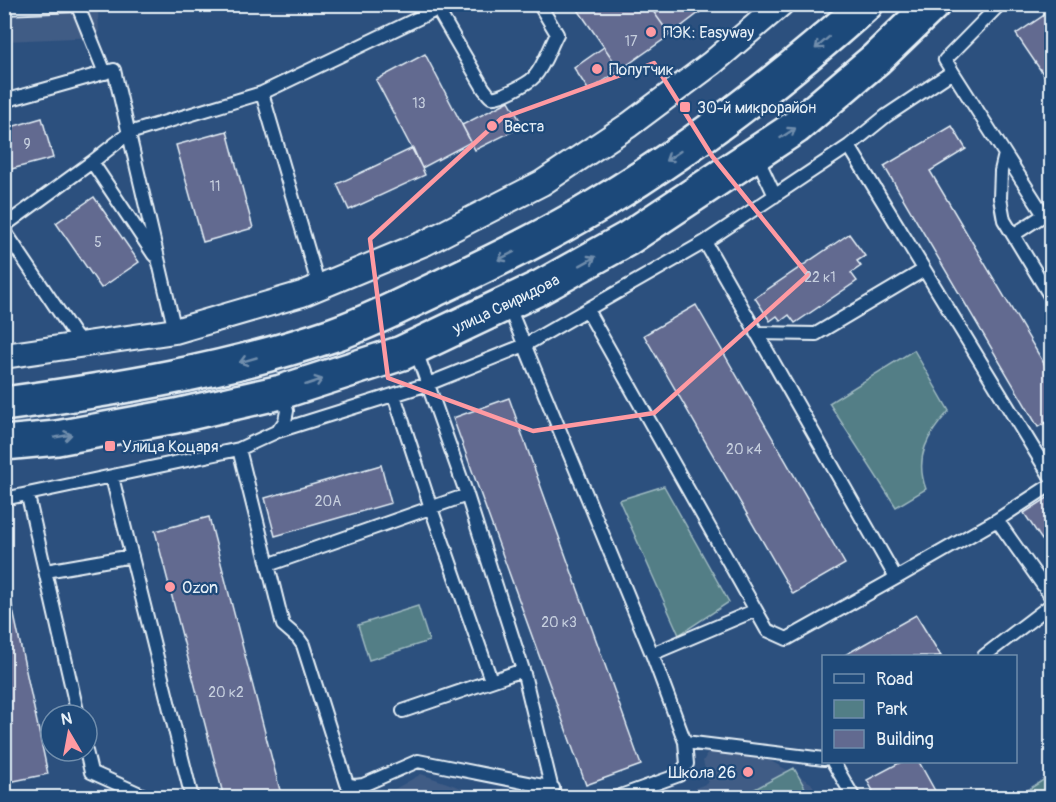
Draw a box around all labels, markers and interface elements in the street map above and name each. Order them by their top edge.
place label: ПЭК: Easyway [663,23,754,43]
marker: ПЭК: Easyway [644,25,658,39]
house number: 17 [625,33,638,50]
one-way arrow [815,36,830,50]
place label: Попутчик [609,60,674,80]
marker: Попутчик [590,62,604,76]
house number: 13 [412,95,426,112]
place label: 30-й микрорайон [697,98,816,118]
marker: 30-й микрорайон [678,100,692,114]
place label: Веста [504,117,544,137]
marker: Веста [485,119,499,133]
one-way arrow [779,126,796,139]
house number: 9 [23,136,31,153]
one-way arrow [665,150,682,162]
house number: 11 [210,178,220,195]
house number: 5 [94,234,102,251]
one-way arrow [498,250,515,262]
one-way arrow [579,254,596,266]
house number: 22 к1 [804,269,836,286]
street label: улица Свиридова [448,270,563,339]
one-way arrow [239,355,258,366]
one-way arrow [304,375,323,386]
one-way arrow [52,431,72,442]
place label: Улица Коцаря [122,437,218,457]
marker: Улица Коцаря [103,439,117,453]
house number: 20 к4 [726,441,762,458]
house number: 20А [315,493,341,510]
place label: Ozon [182,578,218,598]
marker: Ozon [163,580,177,594]
house number: 20 к3 [541,614,577,631]
legend [822,655,1017,763]
text: Road [876,668,913,691]
house number: 20 к2 [208,684,244,701]
text: Park [876,698,908,721]
north arrow [39,703,99,763]
text: N [60,708,74,730]
text: Building [876,728,934,751]
place label: Школа 26 [668,763,736,783]
marker: Школа 26 [741,765,755,779]

